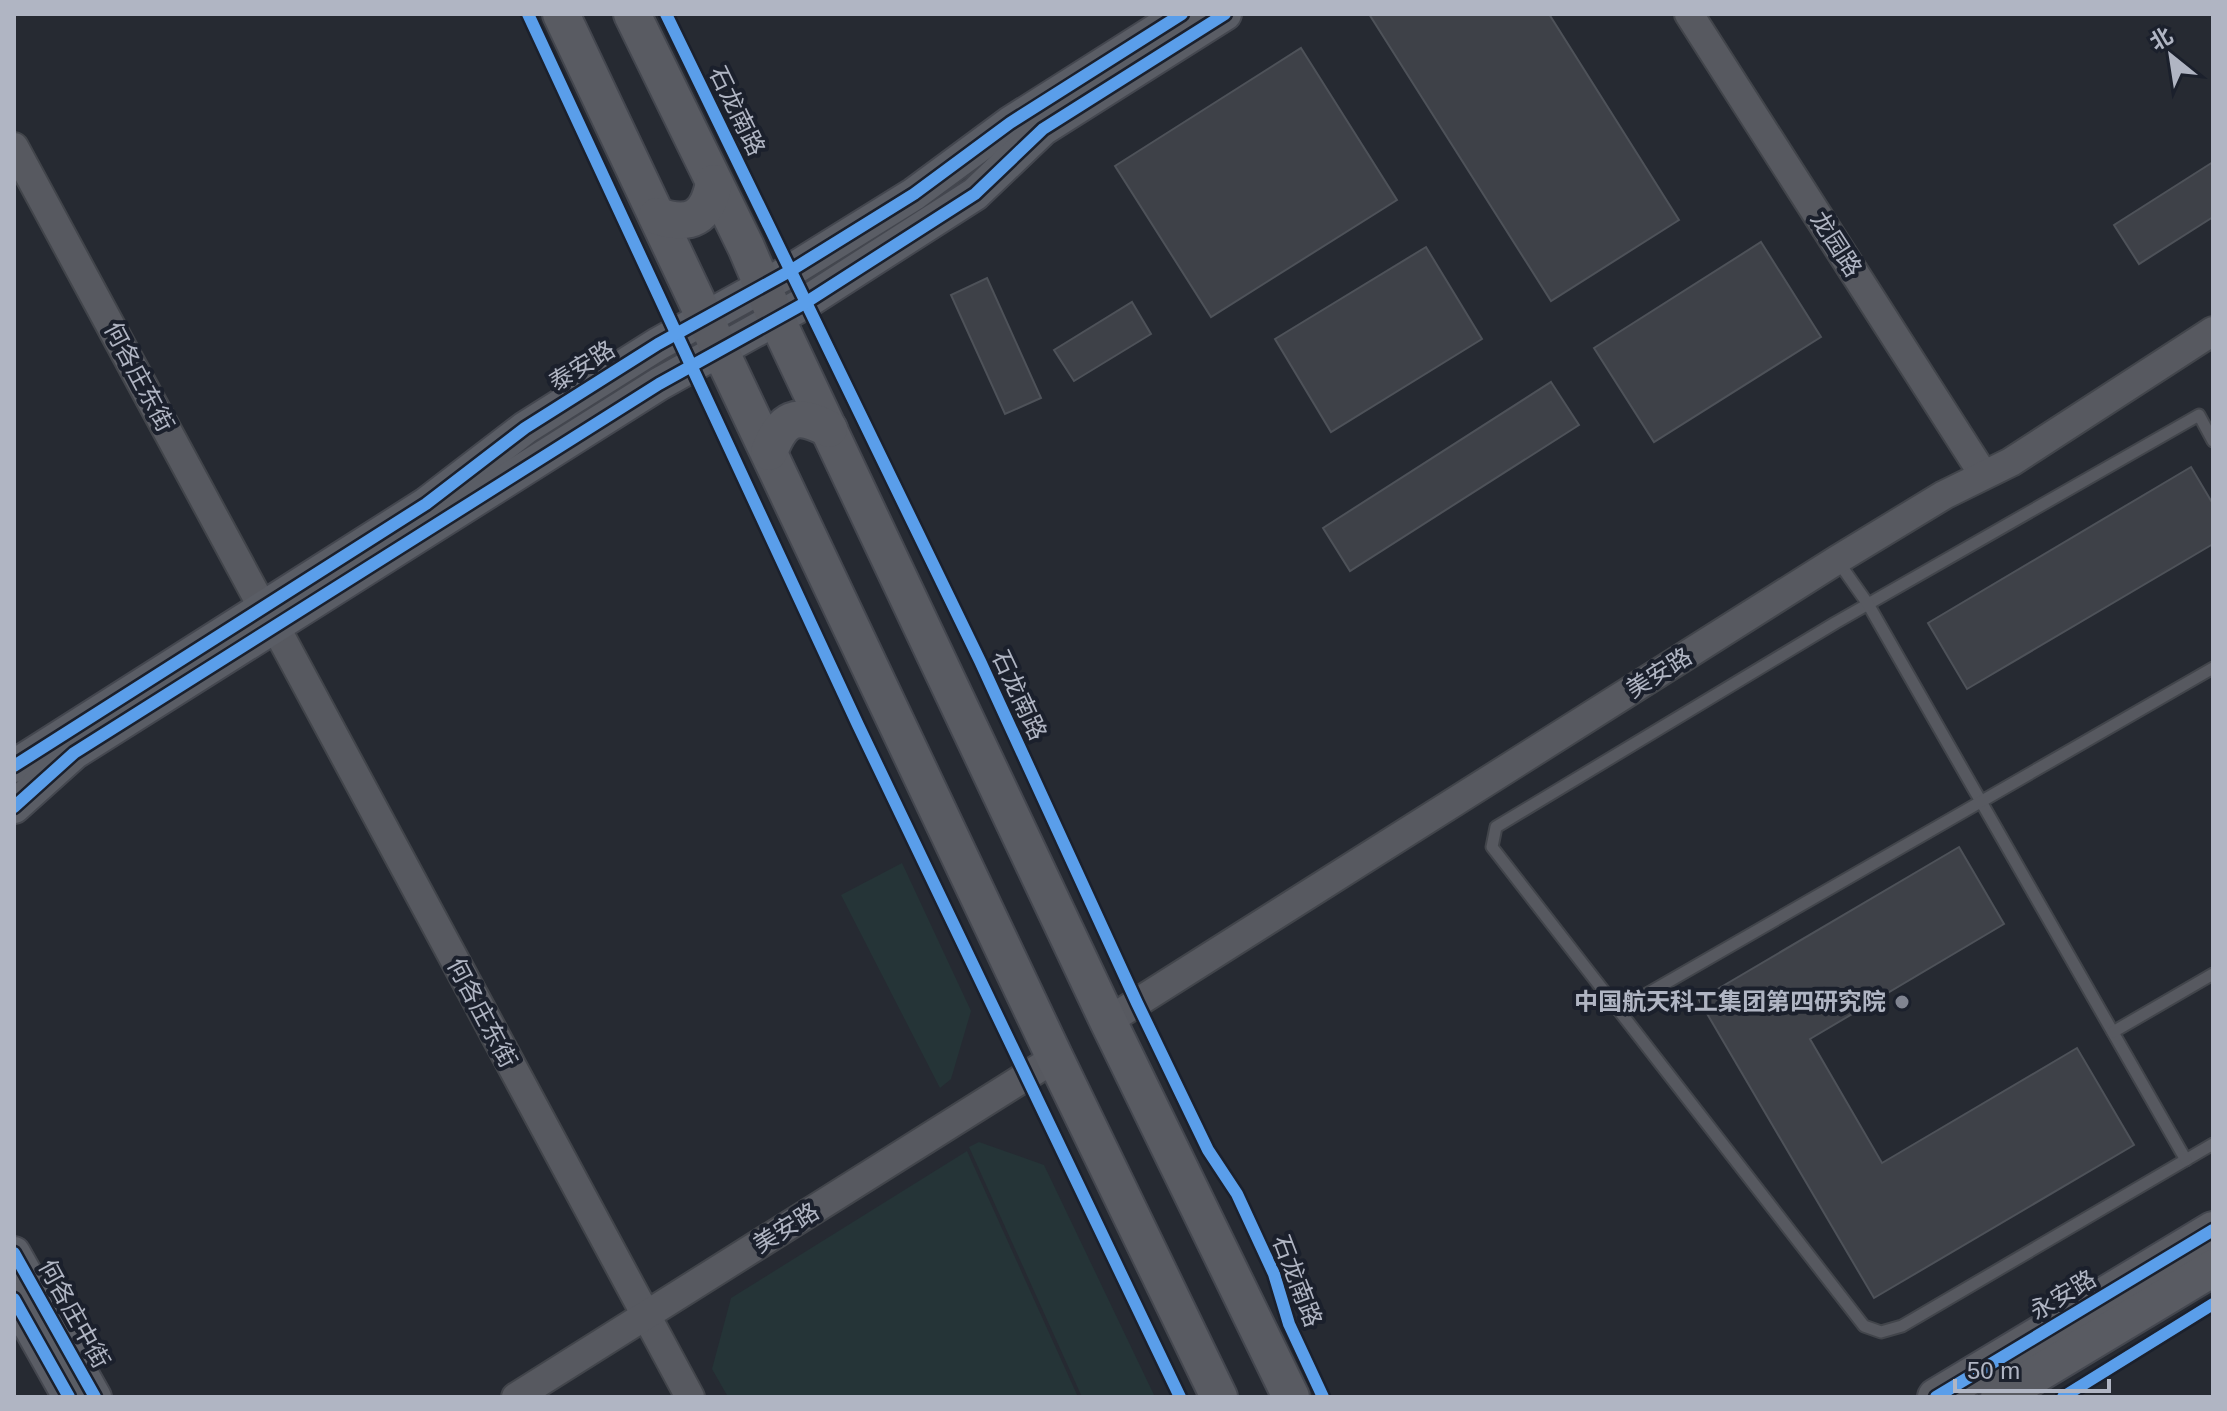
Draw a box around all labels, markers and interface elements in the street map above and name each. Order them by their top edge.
north arrow [2131,16,2211,96]
text: 北 [2145,23,2177,55]
street label: 石龙南路 [704,62,771,160]
street label: 龙园路 [1805,206,1867,281]
street label: 何各庄东街 [99,317,180,436]
street label: 泰安路 [544,335,619,396]
street label: 美安路 [1621,642,1696,703]
street label: 石龙南路 [987,646,1052,744]
street label: 何各庄东街 [442,953,523,1072]
place label: 中国航天科工集团第四研究院 [1574,988,1886,1015]
marker: 中国航天科工集团第四研究院 [1893,993,1911,1011]
street label: 美安路 [748,1197,823,1258]
street label: 石龙南路 [1268,1231,1327,1330]
street label: 何各庄中街 [34,1255,115,1373]
street label: 永安路 [2025,1264,2101,1325]
scale bar [1955,1343,2109,1393]
text: 50 m [1967,1357,2020,1384]

